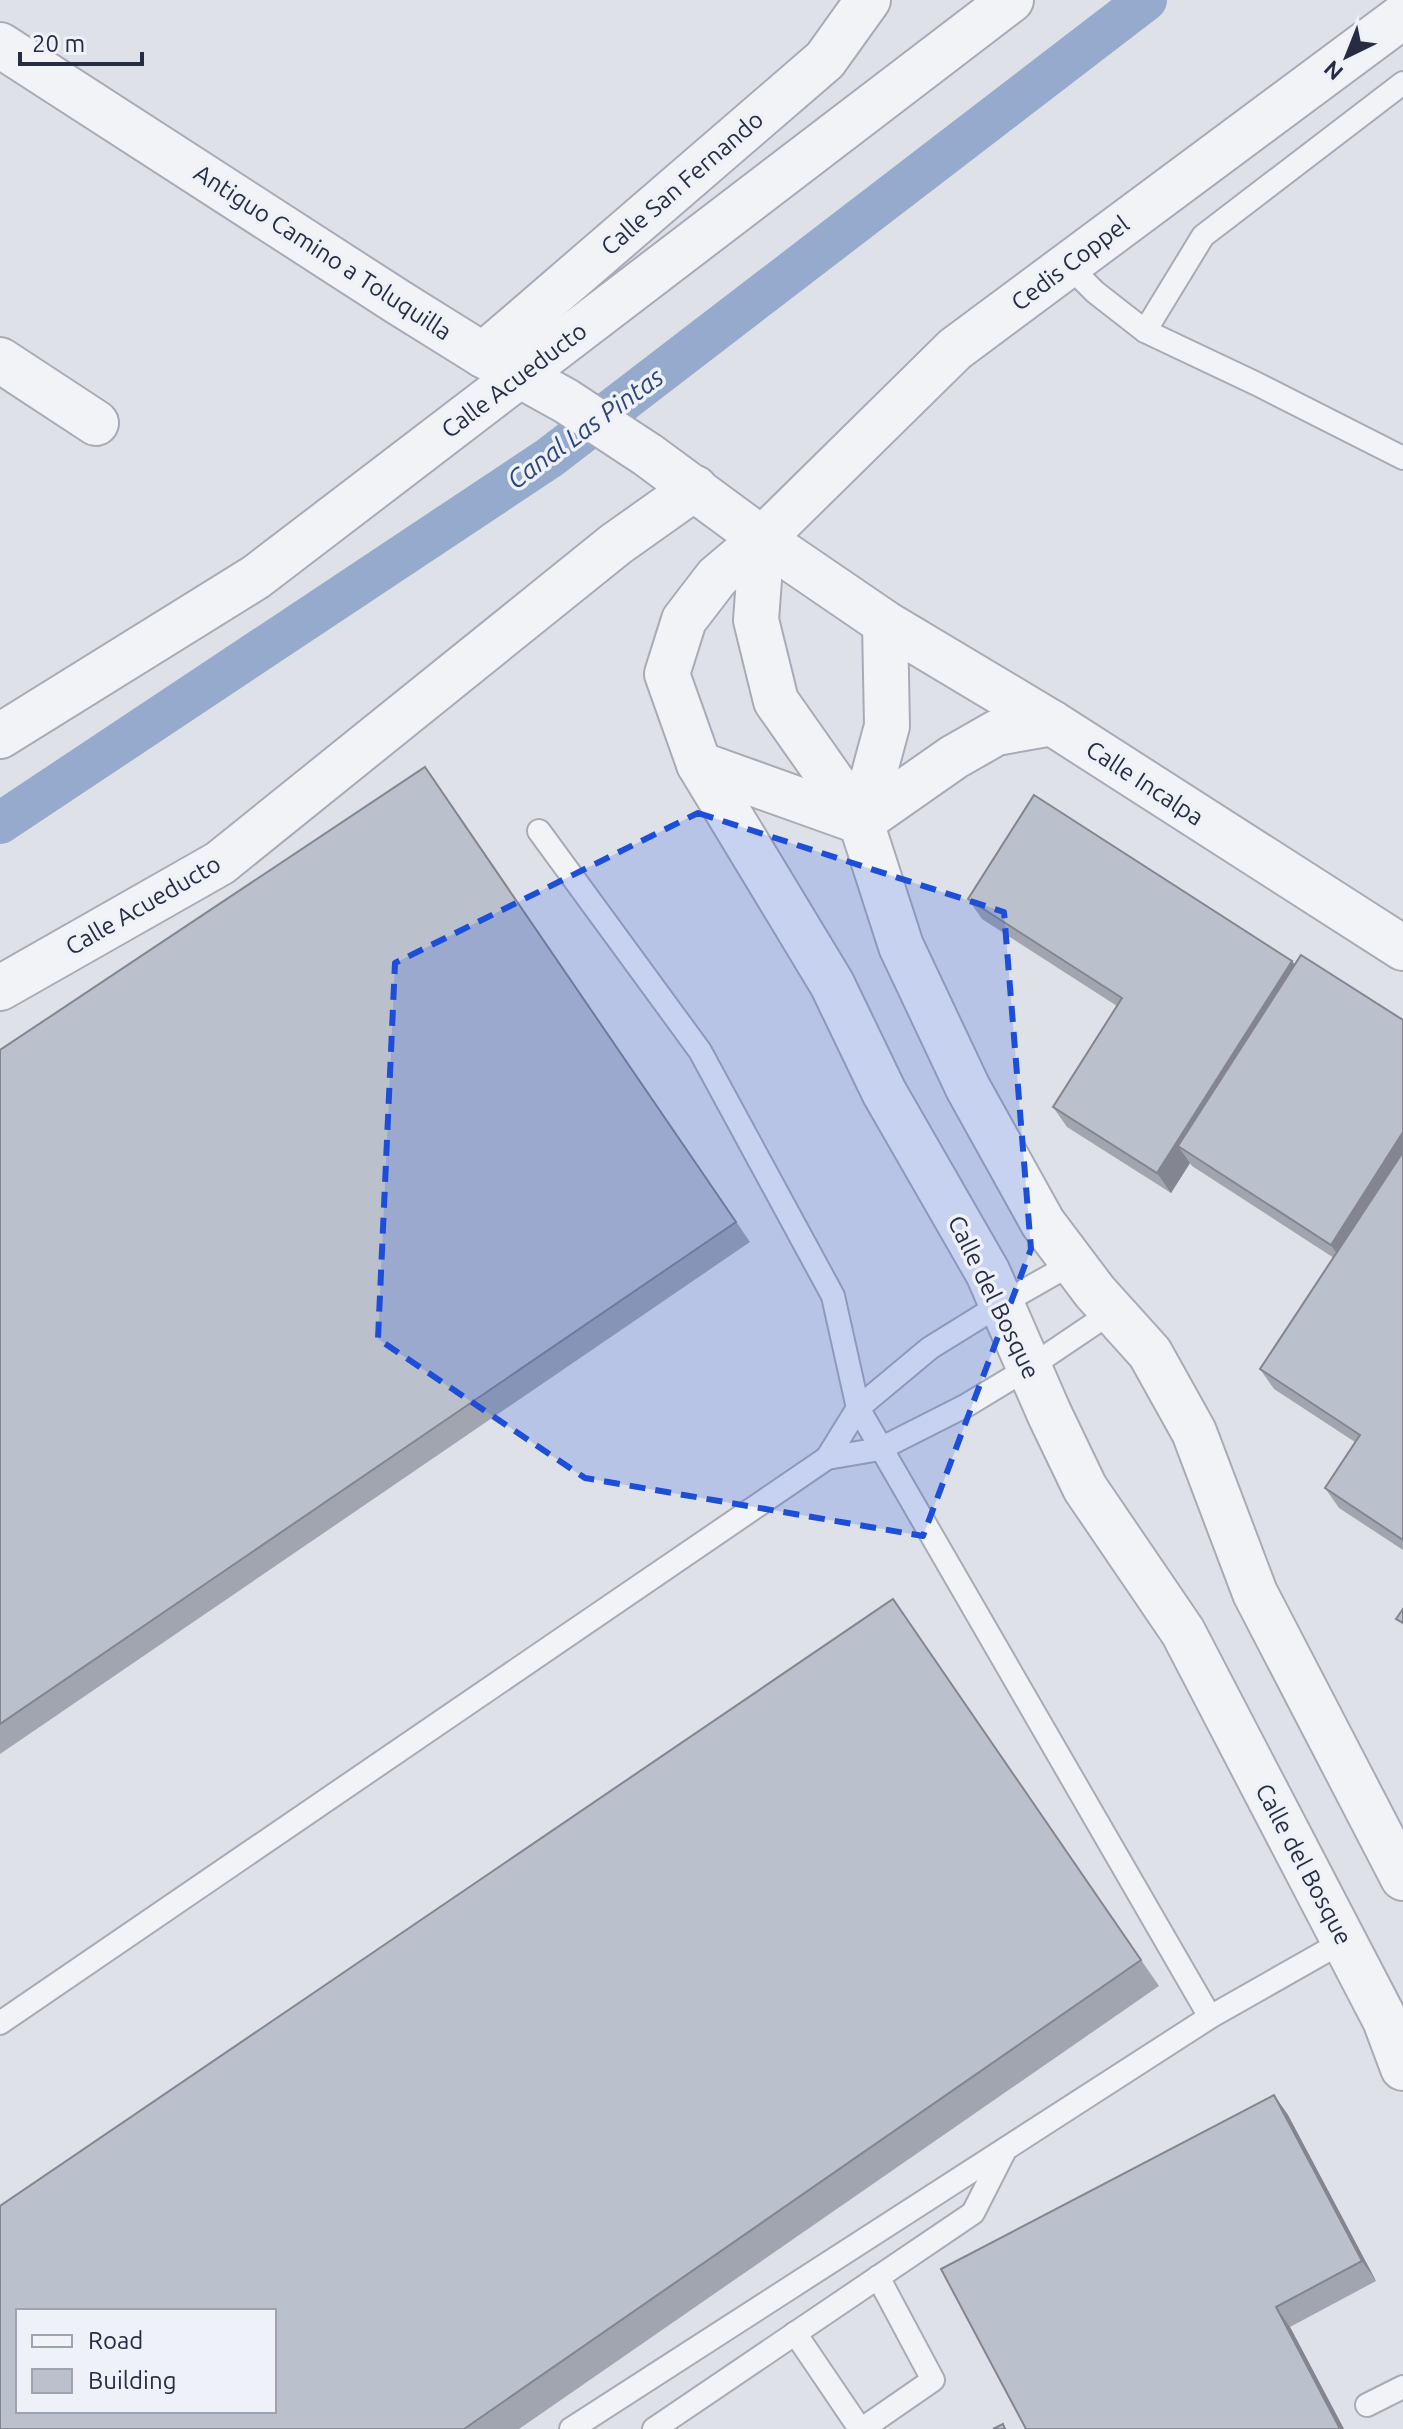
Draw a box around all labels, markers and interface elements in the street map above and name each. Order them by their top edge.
scale bar [20,16,142,66]
north arrow [1307,16,1387,96]
text: 20 m [32,30,85,57]
text: N [1318,56,1348,86]
street label: Calle San Fernando [596,105,768,261]
street label: Antiguo Camino a Toluquilla [189,159,457,345]
street label: Cedis Coppel [1006,210,1134,316]
street label: Calle Acueducto [436,317,592,443]
water label: Canal Las Pintas [501,362,669,494]
street label: Calle Incalpa [1081,735,1209,831]
street label: Calle Acueducto [61,850,225,960]
street label: Calle del Bosque [943,1211,1045,1383]
street label: Calle del Bosque [1250,1779,1358,1949]
legend [16,2309,276,2413]
text: Road [88,2327,143,2354]
text: Building [88,2367,176,2394]

